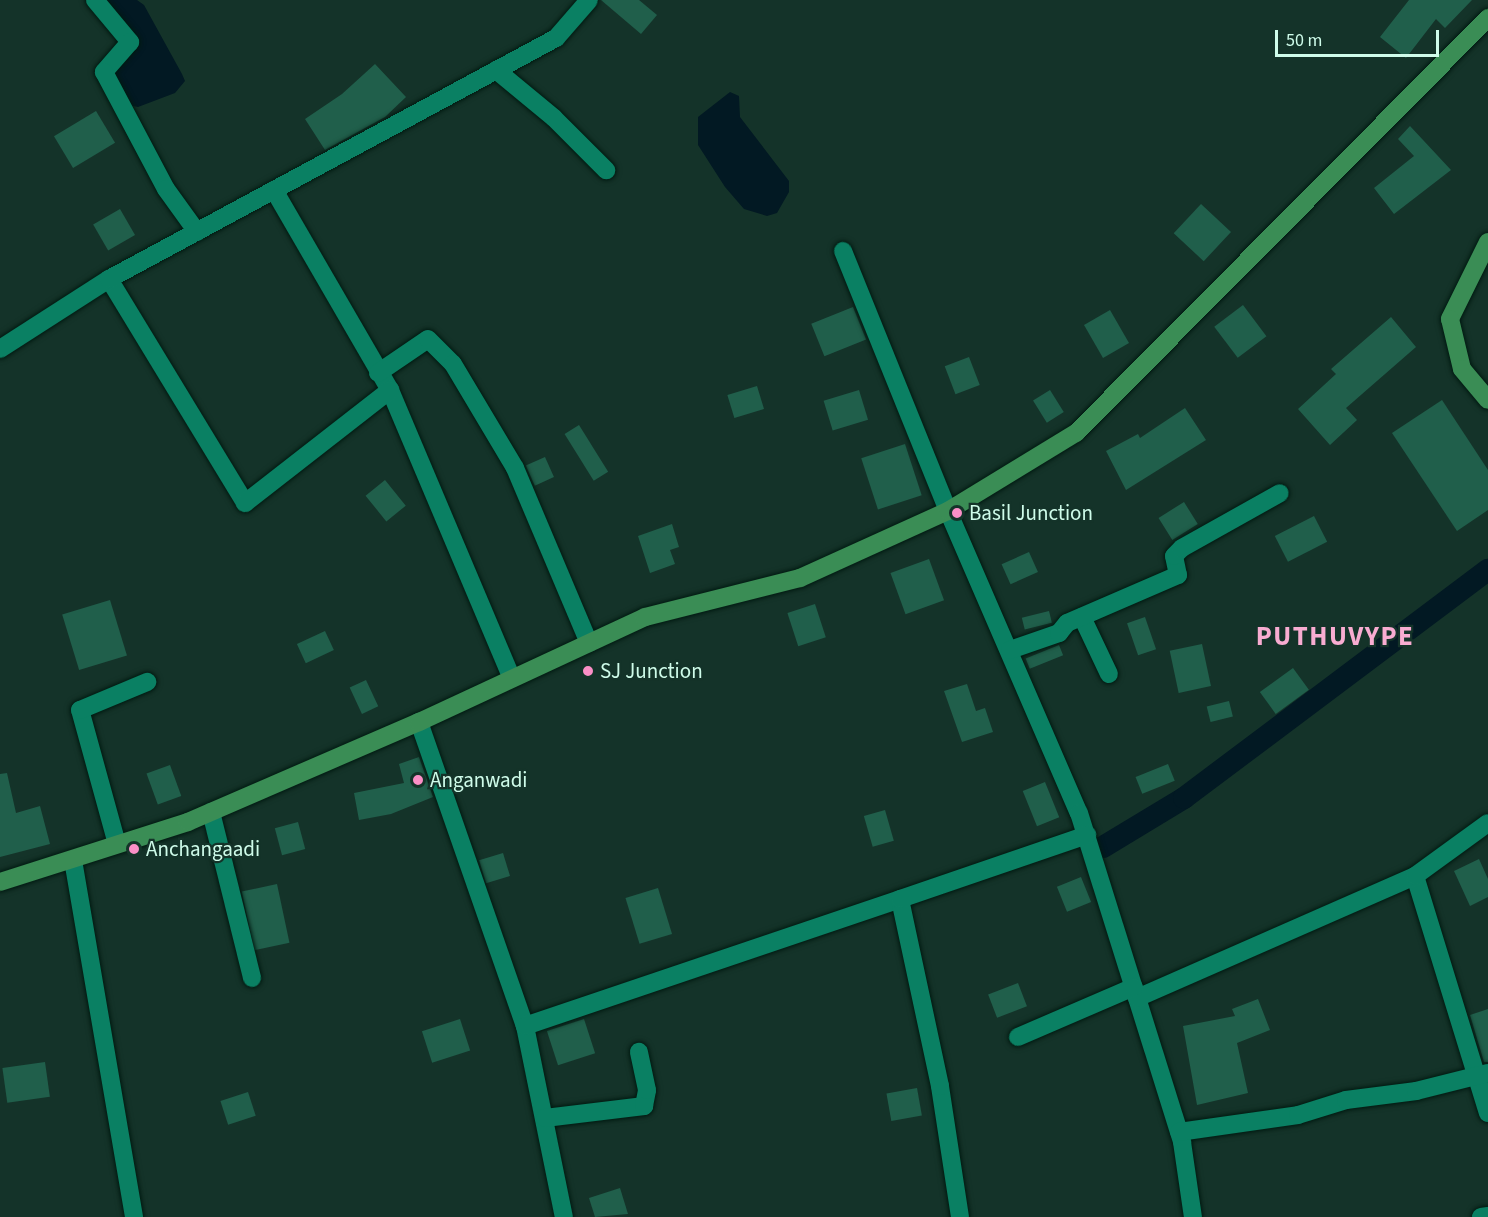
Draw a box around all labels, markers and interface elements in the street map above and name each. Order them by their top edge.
scale bar [1278,18,1442,56]
text: 50 m [1286,28,1322,53]
place label: Basil Junction [969,500,1093,526]
marker: Basil Junction [950,506,964,520]
district label: PUTHUVYPE [1256,621,1414,653]
place label: SJ Junction [600,658,703,684]
marker: SJ Junction [581,664,595,678]
place label: Anganwadi [430,767,527,793]
marker: Anganwadi [411,773,425,787]
place label: Anchangaadi [146,836,260,862]
marker: Anchangaadi [127,842,141,856]

